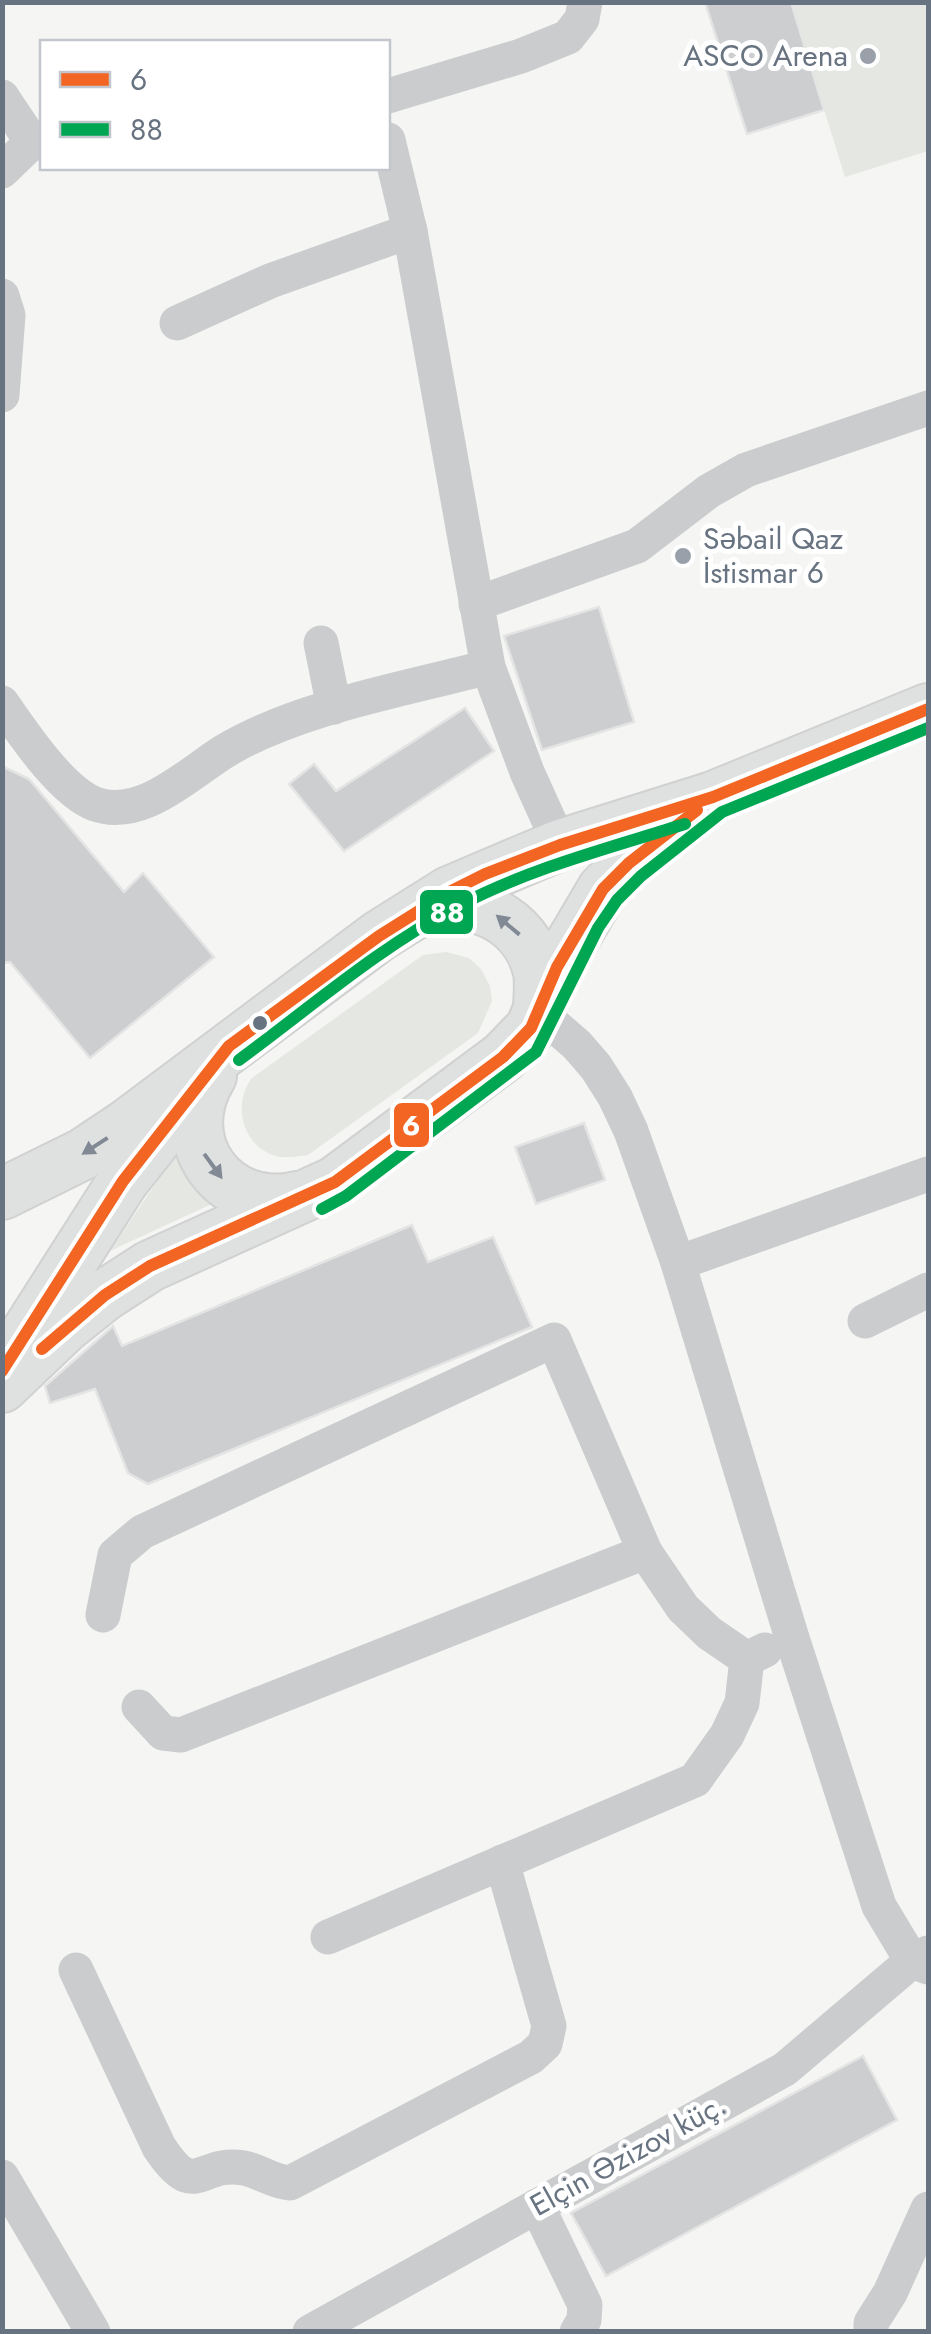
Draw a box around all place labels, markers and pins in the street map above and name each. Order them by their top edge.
place label: ASCO Arena [683,34,848,77]
marker: ASCO Arena [857,45,879,67]
place label: Səbail Qaz İstismar 6 [703,517,843,594]
marker: Səbail Qaz İstismar 6 [672,545,694,567]
unlabelled marker [250,1013,270,1033]

